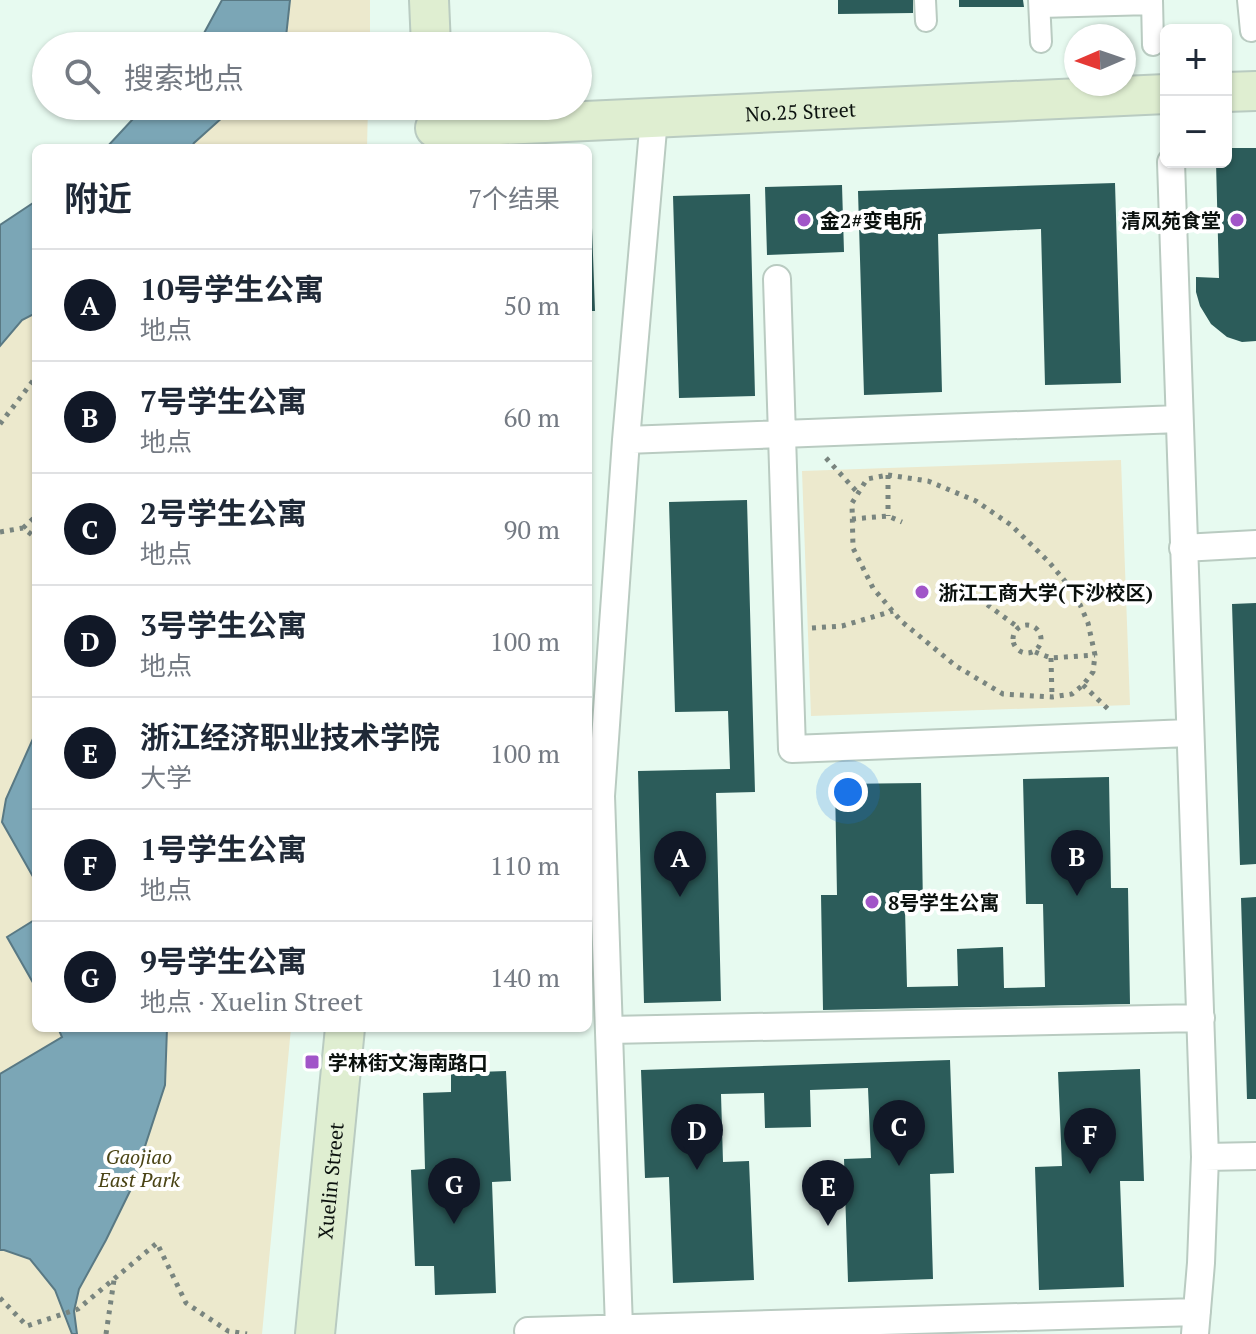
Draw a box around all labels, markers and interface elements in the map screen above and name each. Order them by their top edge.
north arrow [1064,24,1136,96]
map controls [1160,24,1232,168]
button: + [1160,24,1232,96]
search box [32,32,592,120]
icon: search [60,54,104,98]
text: 搜索地点 [124,58,244,98]
street label: No.25 Street [745,95,857,127]
button: − [1160,96,1232,168]
text: 附近 [64,176,132,221]
text: 7个结果 [468,181,560,215]
place label: 金2#变电所 [820,207,923,234]
place label: 清风苑食堂 [1121,207,1221,234]
marker: 金2#变电所 [795,211,813,229]
marker: 清风苑食堂 [1228,211,1246,229]
text: 10号学生公寓 [140,269,324,309]
text: A [81,288,99,322]
text: 50 m [504,288,560,322]
text: 地点 [140,312,192,346]
text: 7号学生公寓 [140,381,307,421]
text: B [82,400,98,434]
text: 60 m [504,400,560,434]
text: 地点 [140,424,192,458]
text: 2号学生公寓 [140,493,307,533]
text: C [82,512,98,546]
text: 90 m [504,512,560,546]
text: 地点 [140,536,192,570]
place label: 浙江工商大学(下沙校区) [938,579,1153,606]
marker: 浙江工商大学(下沙校区) [913,583,931,601]
text: 3号学生公寓 [140,605,307,645]
text: D [80,624,100,658]
text: 100 m [490,624,560,658]
text: 地点 [140,648,192,682]
text: 浙江经济职业技术学院 [140,717,440,757]
text: E [82,736,98,770]
text: 100 m [490,736,560,770]
text: 大学 [140,760,192,794]
your location [828,772,868,812]
text: 1号学生公寓 [140,829,307,869]
pin: B [1051,830,1103,896]
pin: A [654,831,706,897]
text: F [83,848,97,882]
text: 110 m [490,848,560,882]
text: 地点 [140,872,192,906]
place label: 8号学生公寓 [888,889,999,916]
marker: 8号学生公寓 [863,893,881,911]
text: 9号学生公寓 [140,941,307,981]
text: G [81,960,99,994]
text: 140 m [490,960,560,994]
text: 地点 · Xuelin Street [140,984,363,1018]
place label: 学林街文海南路口 [328,1049,488,1076]
marker: 学林街文海南路口 [303,1053,321,1071]
pin: C [873,1100,925,1166]
pin: D [671,1104,723,1170]
pin: F [1064,1108,1116,1174]
street label: Xuelin Street [311,1121,349,1240]
park label: Gaojiao East Park [97,1143,180,1193]
pin: G [428,1158,480,1224]
pin: E [802,1160,854,1226]

